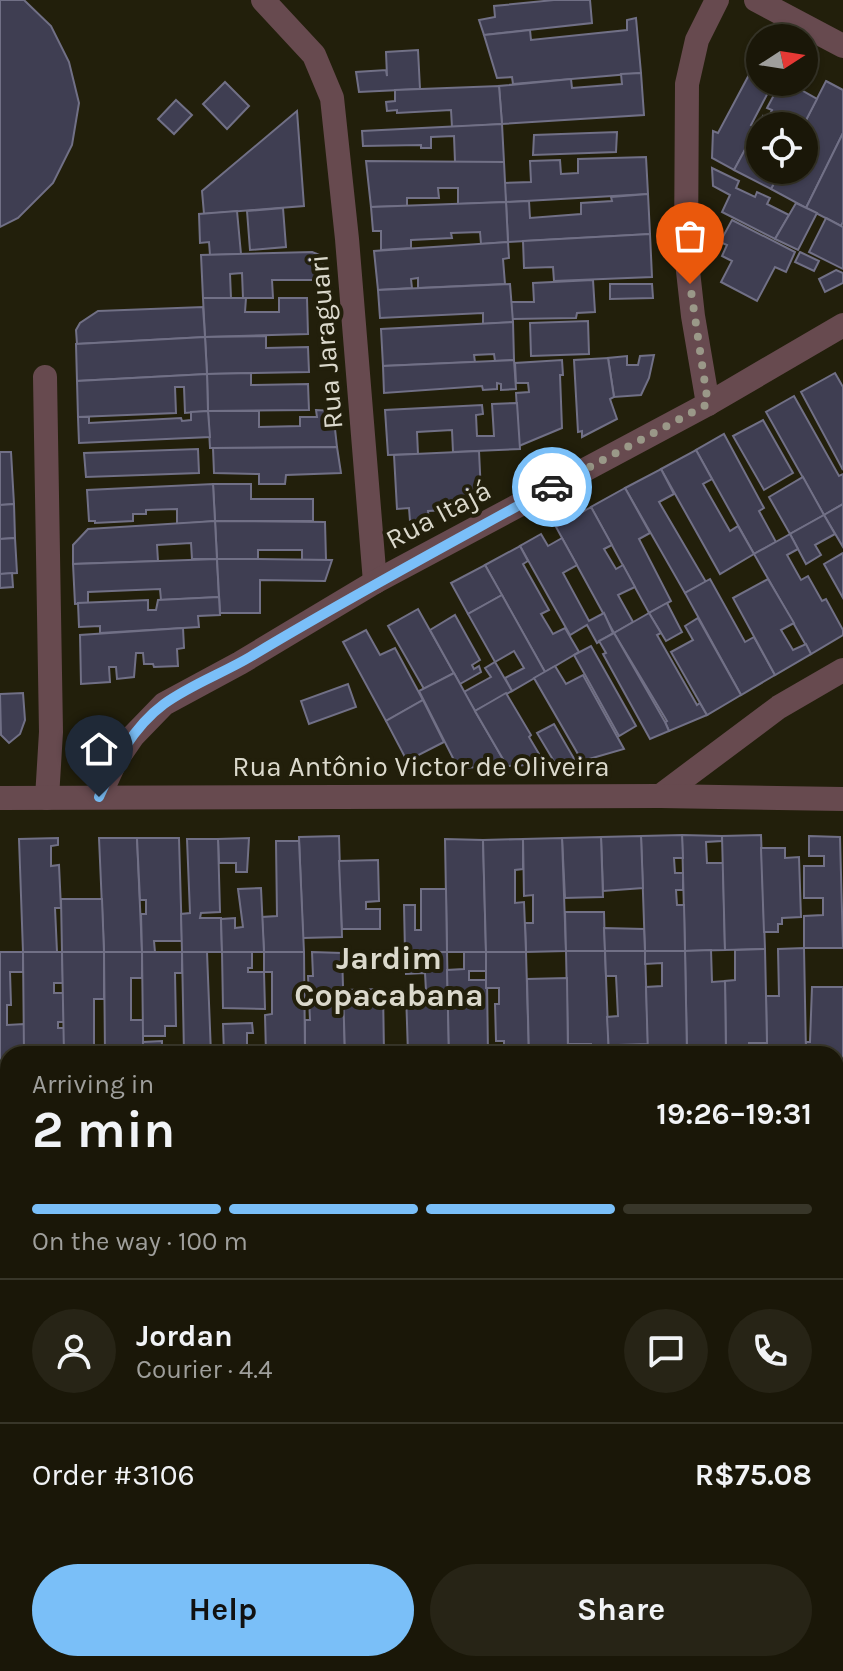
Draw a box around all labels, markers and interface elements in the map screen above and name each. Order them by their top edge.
north arrow [746,24,818,96]
map controls [746,24,818,184]
button: locate [746,112,818,184]
pin [656,202,724,284]
icon: bag [668,214,712,258]
street label: Rua Jaraguari [301,253,350,431]
courier [512,447,592,527]
icon: car [530,465,574,509]
street label: Rua Itajá [380,473,496,556]
pin [65,715,133,797]
icon: home [77,727,121,771]
street label: Rua Antônio Victor de Oliveira [232,750,610,783]
district label: Jardim Copacabana [294,940,484,1014]
text: Arriving in [32,1069,154,1100]
text: 19:26–19:31 [656,1096,812,1132]
text: 2 min [32,1099,175,1160]
text: On the way · 100 m [32,1226,248,1257]
button: person [32,1309,116,1393]
button: chat [624,1309,708,1393]
button: phone [728,1309,812,1393]
text: Jordan [136,1318,233,1354]
text: Courier · 4.4 [136,1354,272,1385]
text: Order #3106 [32,1457,195,1493]
text: R$75.08 [695,1457,812,1493]
button: Help [32,1564,414,1656]
button: Share [430,1564,812,1656]

